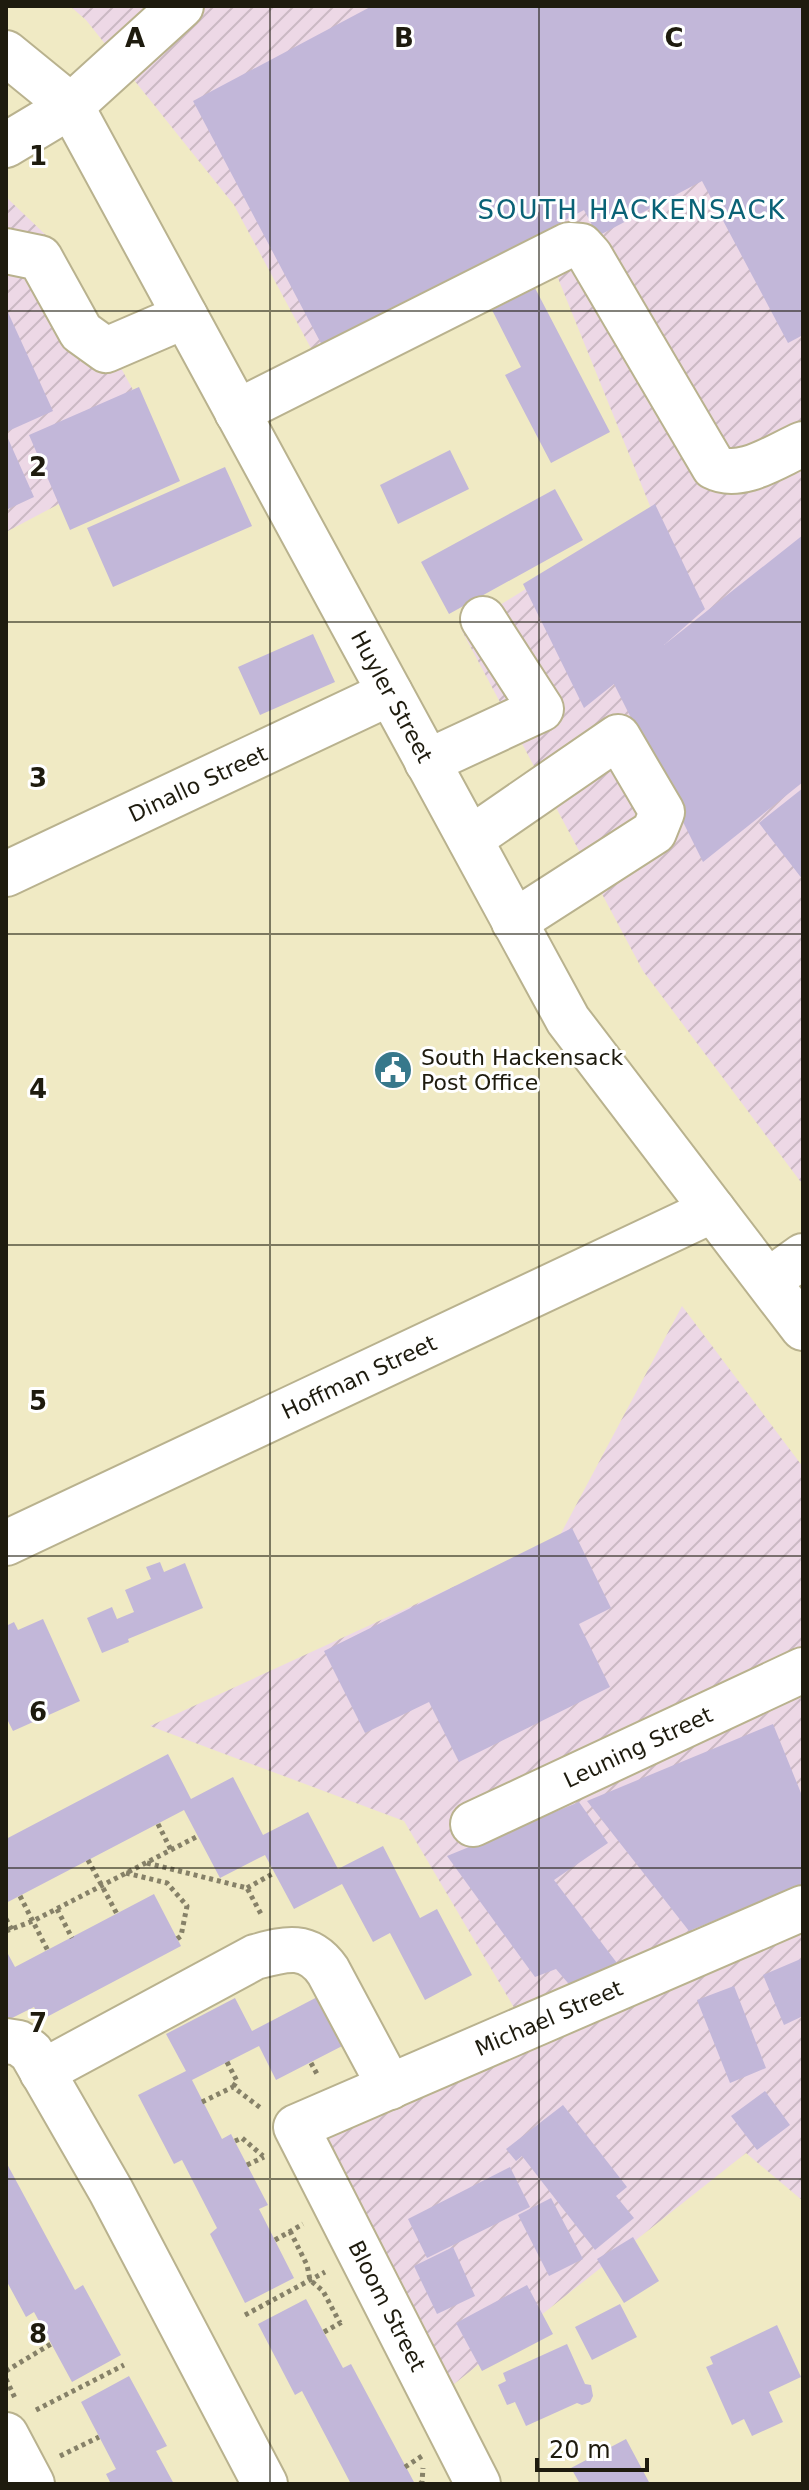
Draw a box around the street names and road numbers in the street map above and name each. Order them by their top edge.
street label: Huyler Street [346,626,438,767]
street label: Dinallo Street [125,740,271,827]
street label: Hoffman Street [278,1330,440,1424]
street label: Leuning Street [560,1701,717,1792]
street label: Michael Street [471,1975,627,2061]
street label: Bloom Street [343,2236,431,2376]

